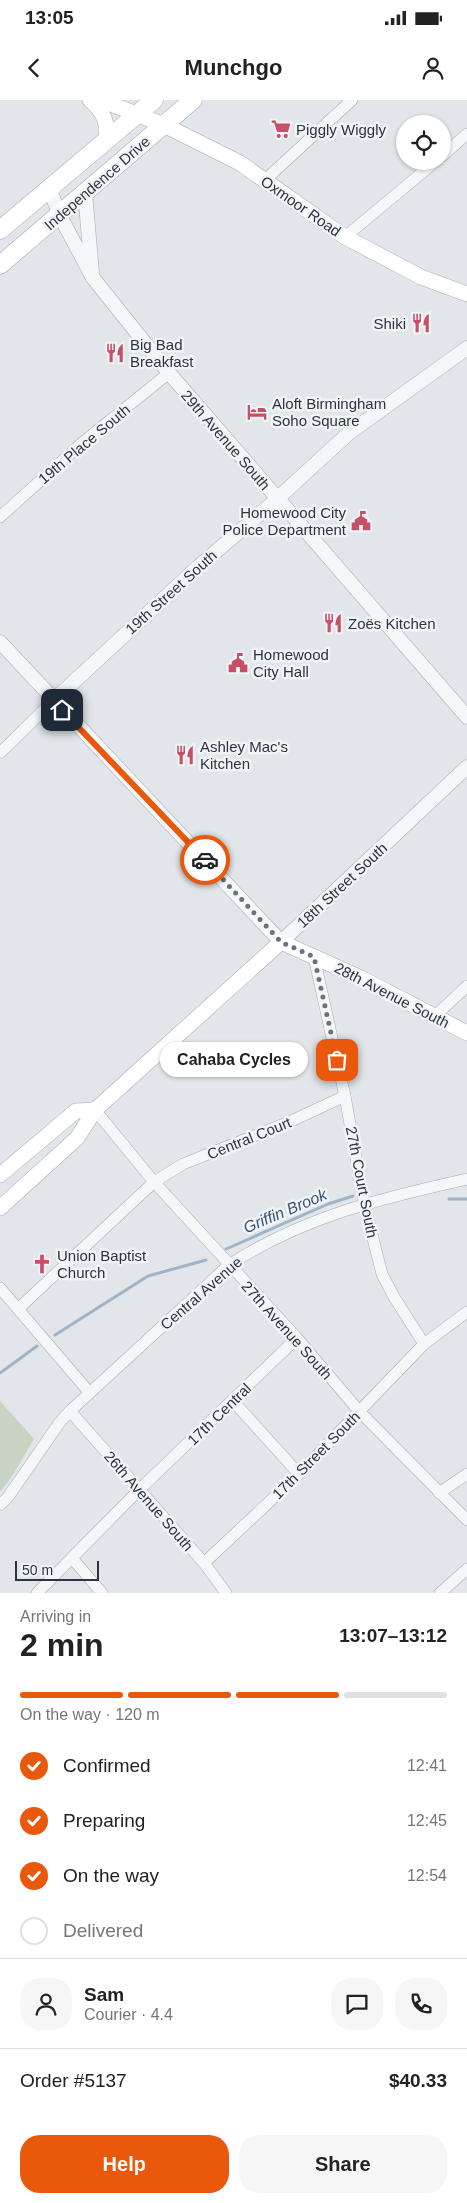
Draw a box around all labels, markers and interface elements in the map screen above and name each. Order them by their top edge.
text: 13:05 [25,7,74,28]
icon: back [20,54,48,82]
icon: person [419,54,447,82]
text: Munchgo [185,55,282,80]
map controls [396,115,451,170]
button: locate [396,115,451,170]
supermarket icon: Piggly Wiggly [270,118,292,140]
place label: Piggly Wiggly [296,121,387,138]
street label: Independence Drive [41,133,153,233]
street label: Oxmoor Road [258,172,344,240]
restaurant icon: Shiki [410,312,432,334]
place label: Shiki [373,315,406,332]
place label: Big Bad Breakfast [130,336,194,370]
restaurant icon: Big Bad Breakfast [104,342,126,364]
street label: 29th Avenue South [178,387,274,493]
place label: Aloft Birmingham Soho Square [272,395,386,429]
street label: 19th Place South [35,401,133,487]
hotel icon: Aloft Birmingham Soho Square [246,401,268,423]
place label: Homewood City Police Department [223,504,347,538]
public building icon: Homewood City Police Department [350,510,372,532]
street label: 19th Street South [122,547,220,637]
restaurant icon: Zoës Kitchen [322,612,344,634]
place label: Zoës Kitchen [348,615,436,632]
place label: Homewood City Hall [253,646,329,680]
public building icon: Homewood City Hall [227,652,249,674]
pin [41,689,83,731]
icon: home [48,696,76,724]
place label: Ashley Mac's Kitchen [200,738,288,772]
restaurant icon: Ashley Mac's Kitchen [174,744,196,766]
courier [180,835,230,885]
street label: 18th Street South [294,839,390,931]
icon: car [191,846,219,874]
street label: 28th Avenue South [332,959,452,1031]
pin [316,1039,358,1081]
callout: Cahaba Cycles [160,1042,307,1078]
icon: bag [323,1046,351,1074]
text: Cahaba Cycles [177,1051,291,1068]
street label: Central Court [204,1113,294,1163]
street label: 27th Court South [343,1125,381,1239]
water label: Griffin Brook [241,1185,330,1236]
place label: Union Baptist Church [57,1247,147,1281]
church icon: Union Baptist Church [31,1253,53,1275]
street label: Central Avenue [157,1253,245,1333]
street label: 27th Avenue South [238,1277,336,1383]
street label: 17th Central [184,1380,254,1448]
street label: 17th Street South [269,1408,363,1502]
street label: 26th Avenue South [101,1448,197,1554]
scale bar [15,1558,99,1581]
text: 50 m [22,1562,53,1578]
text: Arriving in [20,1608,91,1625]
text: 13:07–13:12 [339,1625,447,1646]
text: 2 min [20,1627,104,1663]
text: On the way · 120 m [20,1706,160,1723]
icon: check [20,1752,48,1780]
text: Confirmed [63,1755,151,1776]
text: 12:41 [407,1757,447,1774]
icon: check [20,1807,48,1835]
text: Preparing [63,1810,145,1831]
text: 12:45 [407,1812,447,1829]
icon: check [20,1862,48,1890]
text: On the way [63,1865,159,1886]
text: 12:54 [407,1867,447,1884]
text: Delivered [63,1920,143,1941]
button: person [20,1978,72,2030]
button: chat [331,1978,383,2030]
button: phone [395,1978,447,2030]
text: Sam [84,1984,124,2005]
text: Courier · 4.4 [84,2006,173,2023]
text: Order #5137 [20,2070,127,2091]
text: $40.33 [389,2070,447,2091]
button: Help [20,2135,229,2193]
button: Share [239,2135,447,2193]

